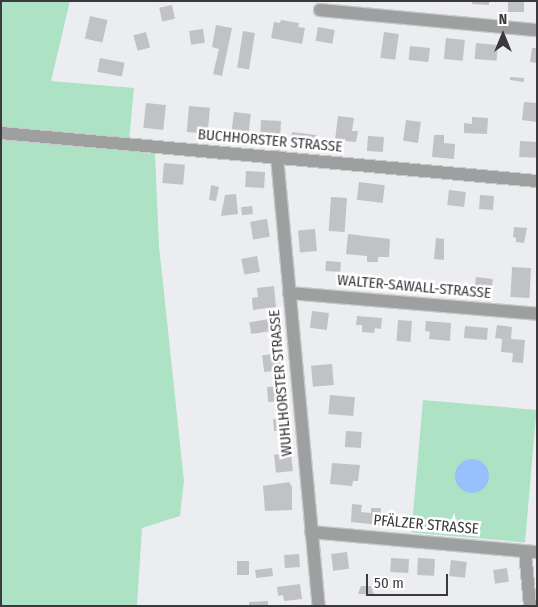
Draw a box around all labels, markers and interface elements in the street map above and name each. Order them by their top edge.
north arrow [478,10,528,60]
text: N [499,11,507,28]
street label: BUCHHORSTER STRASSE [197,126,343,156]
street label: WALTER-SAWALL-STRASSE [336,271,492,303]
street label: WUHLHORSTER STRASSE [266,309,296,457]
street label: PFÄLZER STRASSE [372,511,480,539]
scale bar [368,564,450,596]
text: 50 m [374,574,404,592]

